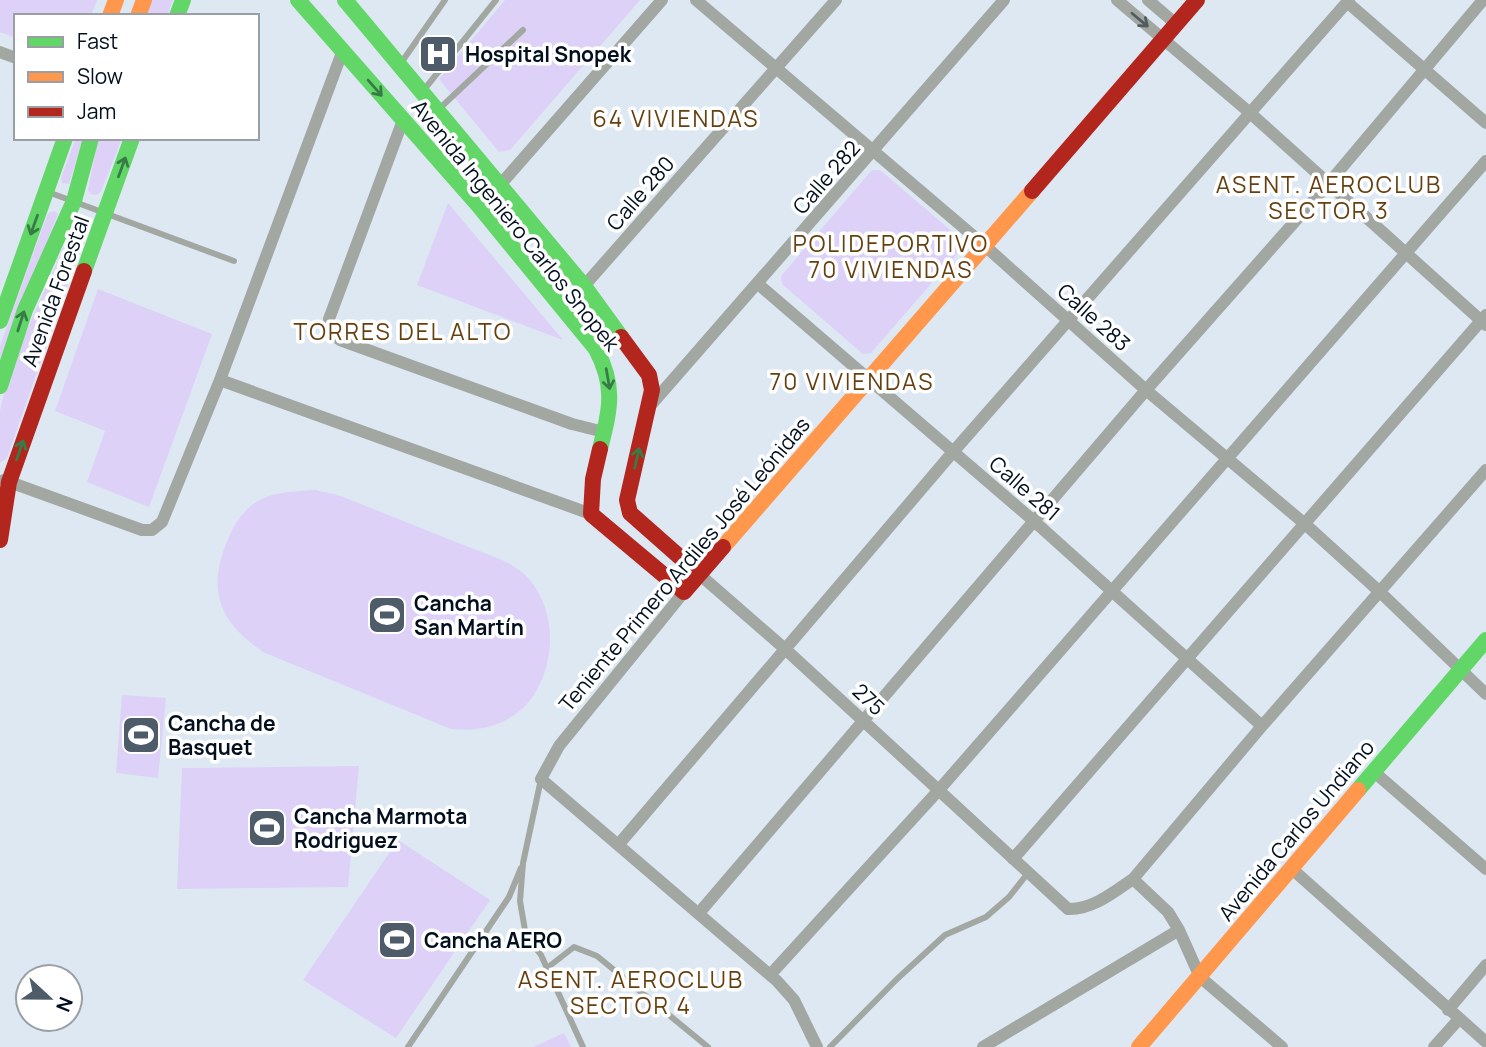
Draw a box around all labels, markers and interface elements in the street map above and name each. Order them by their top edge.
one-way arrow [1130,12,1148,27]
legend [14,14,259,140]
text: Fast [77,27,118,55]
hospital icon: Hospital Snopek [417,33,459,75]
place label: Hospital Snopek [465,40,632,68]
text: Slow [77,62,123,90]
one-way arrow [367,79,383,97]
street label: Avenida Ingeniero Carlos Snopek [406,94,626,357]
text: Jam [77,97,116,125]
district label: 64 VIVIENDAS [592,102,760,134]
street label: Calle 282 [786,134,866,220]
street label: Calle 280 [600,150,680,236]
one-way arrow [117,156,129,178]
district label: ASENT. AEROCLUB SECTOR 3 [1216,168,1442,226]
street label: Avenida Forestal [15,212,95,370]
one-way arrow [26,214,39,236]
district label: POLIDEPORTIVO 70 VIVIENDAS [793,227,989,285]
street label: Calle 283 [1052,277,1136,357]
one-way arrow [16,310,28,332]
district label: TORRES DEL ALTO [294,315,512,347]
district label: 70 VIVIENDAS [770,365,934,397]
one-way arrow [601,367,615,390]
street label: Teniente Primero Ardiles José Leónidas [552,411,816,717]
one-way arrow [15,439,27,461]
one-way arrow [630,447,644,470]
street label: Calle 281 [984,449,1066,527]
place label: Cancha San Martín [414,589,524,641]
sports icon: Cancha San Martín [366,594,408,636]
street label: 275 [847,677,891,721]
place label: Cancha de Basquet [168,709,276,761]
sports icon: Cancha de Basquet [120,714,162,756]
street label: Avenida Carlos Undiano [1212,734,1380,926]
place label: Cancha Marmota Rodriguez [294,802,467,854]
sports icon: Cancha Marmota Rodriguez [246,807,288,849]
sports icon: Cancha AERO [376,919,418,961]
place label: Cancha AERO [424,926,562,954]
north arrow [14,963,84,1033]
district label: ASENT. AEROCLUB SECTOR 4 [518,963,744,1021]
text: N [50,993,79,1016]

